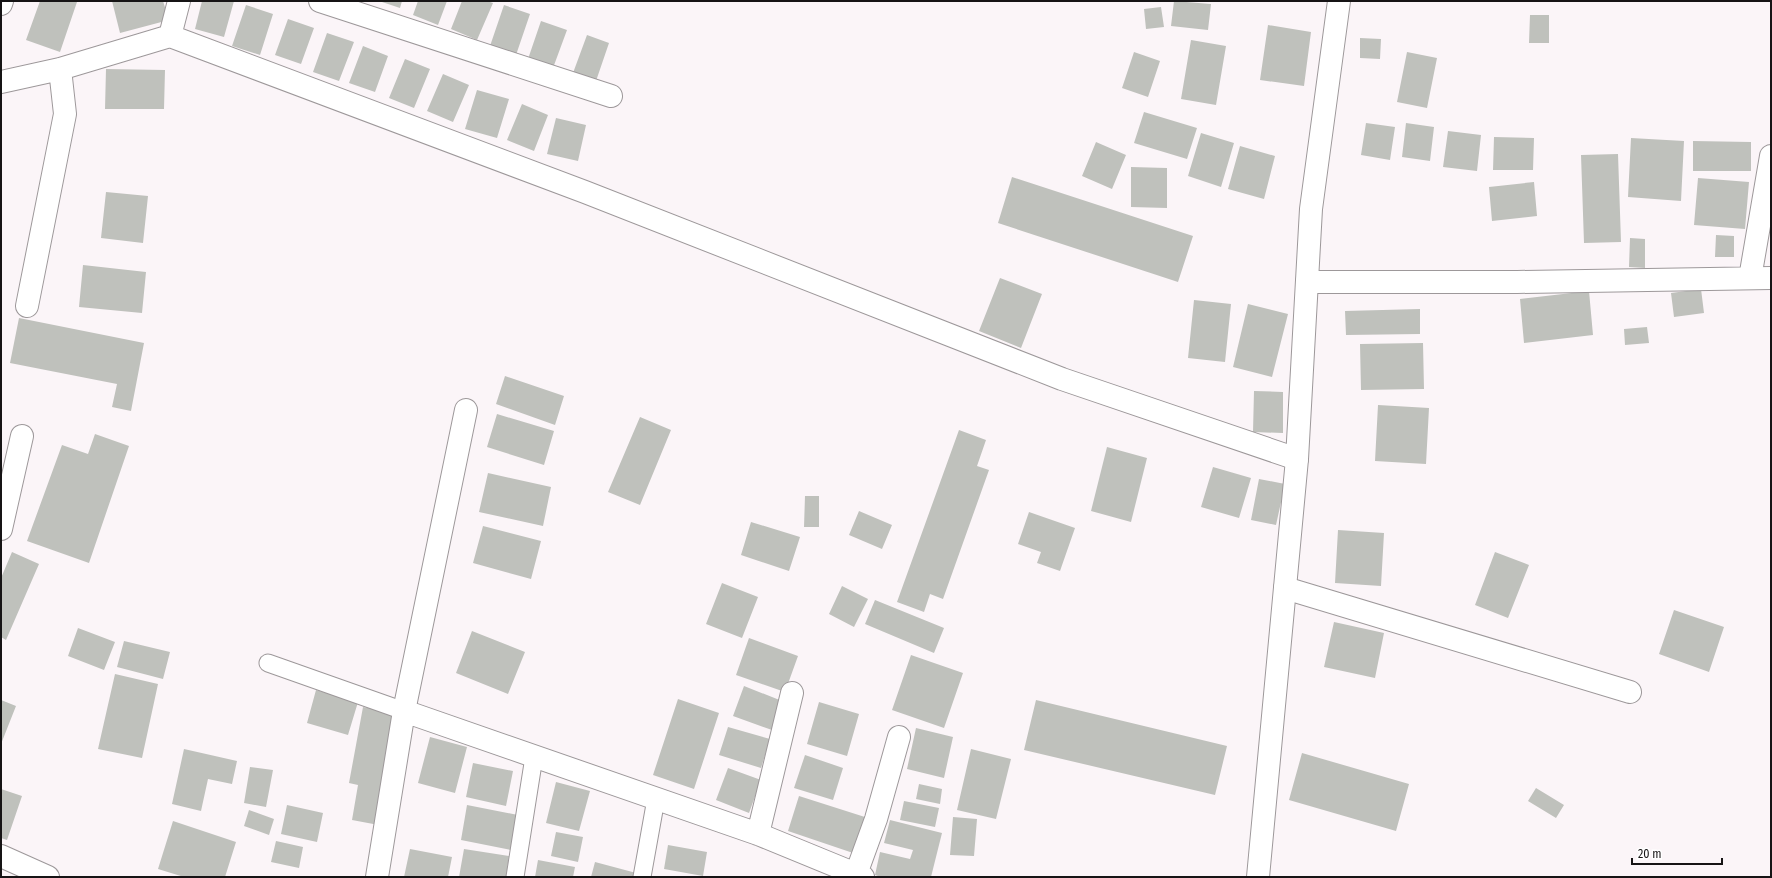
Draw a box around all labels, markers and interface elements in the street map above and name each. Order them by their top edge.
scale bar [1632,840,1722,866]
text: 20 m [1638,847,1662,861]

